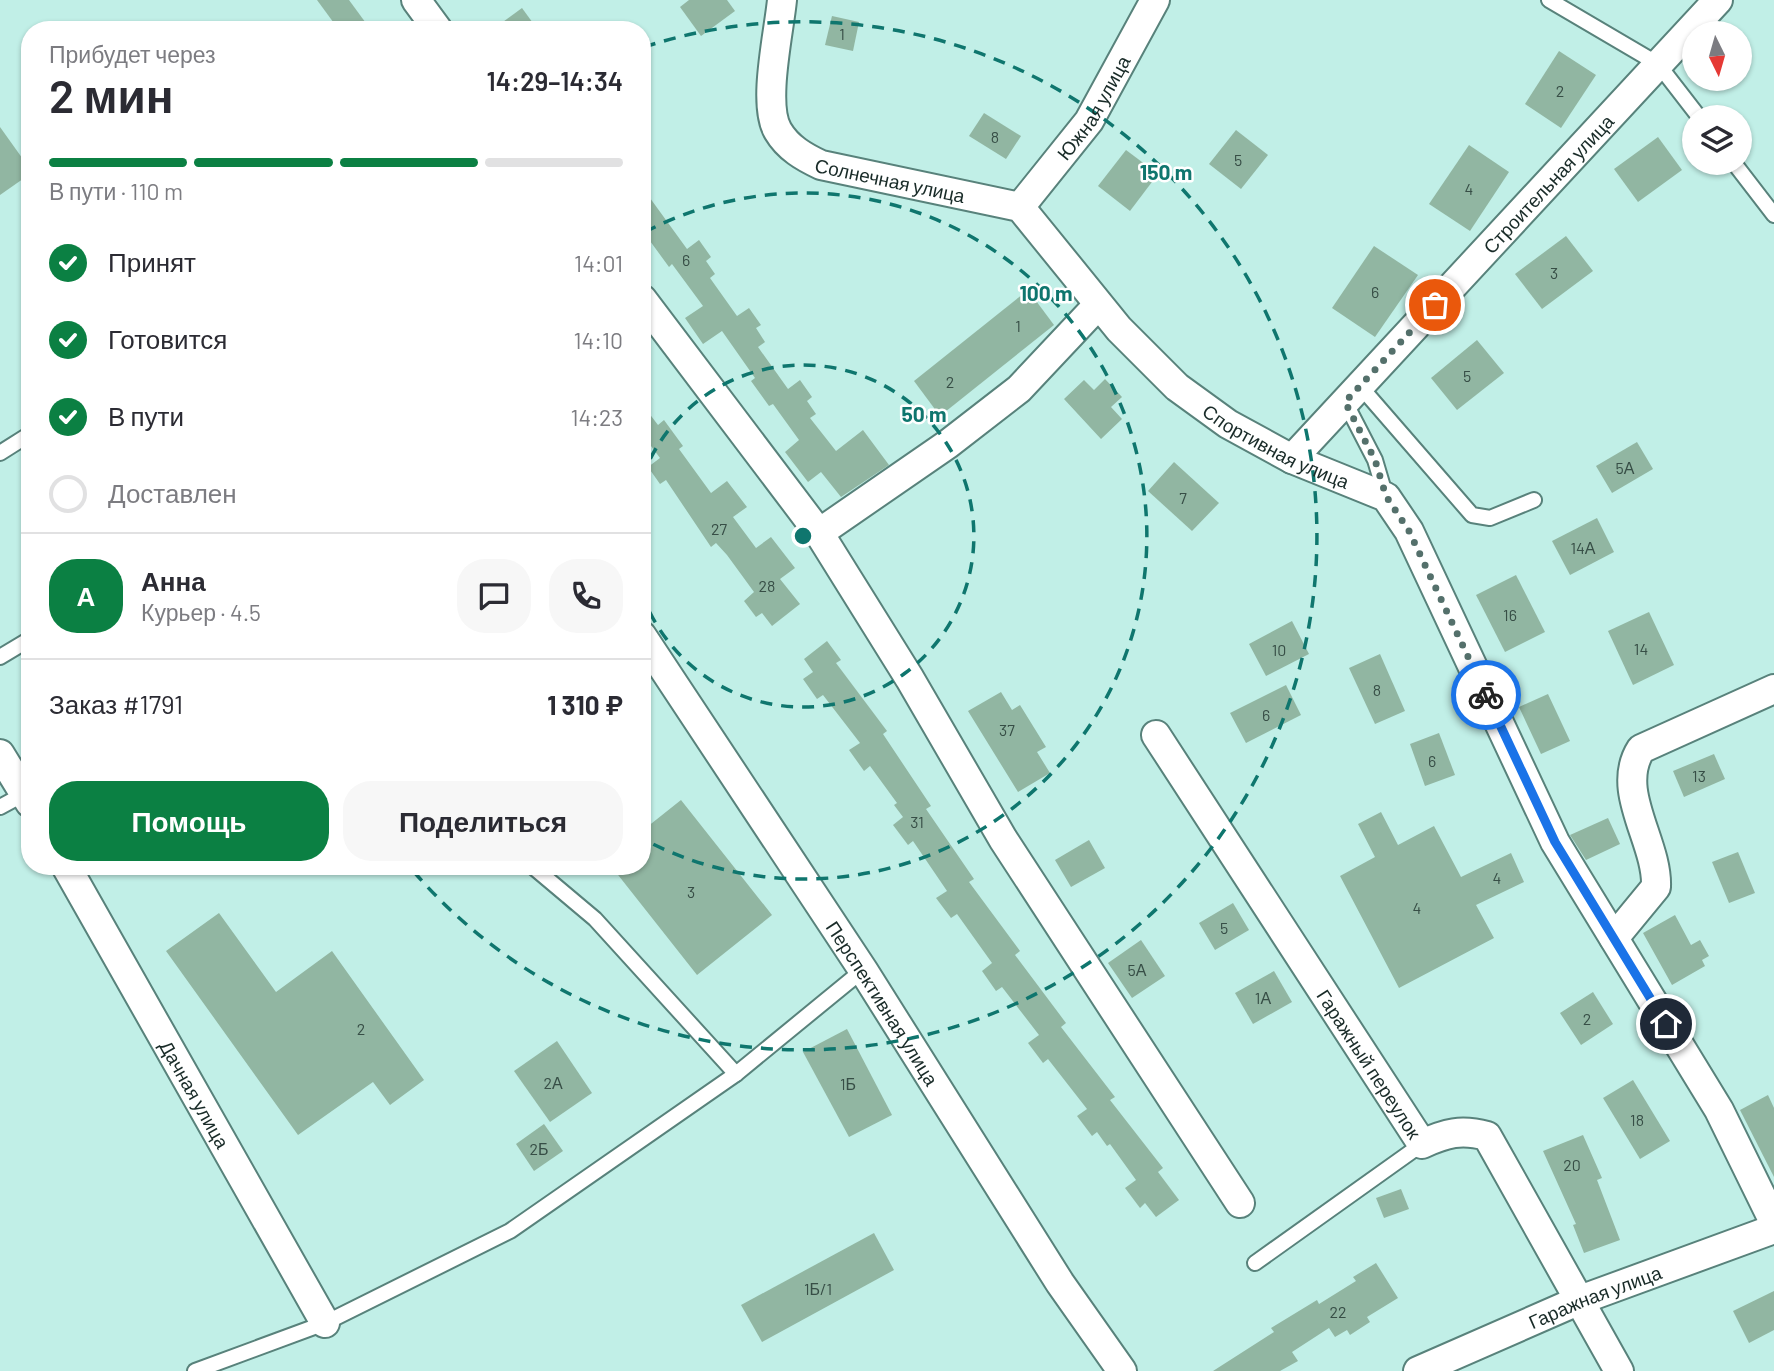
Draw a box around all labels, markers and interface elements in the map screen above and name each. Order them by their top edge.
north arrow [1682,21,1752,91]
map controls [1682,21,1752,175]
house number: 1 [839,24,845,43]
text: Прибудет через [49,40,216,68]
street label: Южная улица [1051,51,1134,164]
text: 14:29–14:34 [487,65,623,96]
text: 2 мин [49,67,174,122]
house number: 2 [1556,81,1564,100]
button: layers [1682,105,1752,175]
street label: Строительная улица [1478,109,1618,258]
house number: 8 [991,127,999,146]
house number: 5 [1234,150,1242,169]
street label: Солнечная улица [813,153,968,207]
text: 150 m [1140,159,1192,184]
text: В пути · 110 m [49,177,183,205]
house number: 4 [1465,179,1473,198]
icon: check [49,244,87,282]
text: Принят [108,246,196,277]
text: 14:01 [574,249,623,277]
house number: 6 [682,250,690,269]
house number: 3 [1550,263,1558,282]
pin [1405,275,1465,335]
text: 100 m [1019,280,1073,305]
house number: 6 [1371,282,1379,301]
icon: bag [1416,286,1454,324]
house number: 1 [1015,316,1021,335]
icon: check [49,321,87,359]
text: Готовится [108,323,227,354]
text: 14:10 [573,326,623,354]
house number: 5 [1463,366,1471,385]
house number: 2 [946,372,954,391]
icon: check [49,398,87,436]
street label: Спортивная улица [1199,398,1353,493]
text: В пути [108,400,184,431]
text: 50 m [901,401,947,426]
text: 14:23 [570,403,623,431]
house number: 5А [1616,458,1635,477]
text: Доставлен [108,477,237,508]
house number: 7 [1179,488,1187,507]
house number: 27 [711,519,727,538]
centre of rings [791,524,815,548]
house number: 14А [1570,538,1596,557]
button: chat [457,559,531,633]
button: phone [549,559,623,633]
text: Анна [141,565,206,596]
house number: 28 [759,576,775,595]
text: А [77,580,95,611]
text: Курьер · 4.5 [141,598,261,626]
house number: 16 [1503,605,1517,624]
house number: 14 [1634,639,1648,658]
house number: 10 [1272,640,1286,659]
courier [1451,660,1521,730]
icon: bike [1467,676,1505,714]
house number: 8 [1373,680,1381,699]
text: Заказ #1791 [49,688,183,719]
text: 1 310 ₽ [547,689,623,720]
house number: 6 [1262,705,1270,724]
house number: 37 [999,720,1015,739]
house number: 6 [1428,751,1436,770]
house number: 13 [1692,766,1706,785]
button: Помощь [49,781,329,861]
button: Поделиться [343,781,623,861]
house number: 31 [910,812,924,831]
house number: 4 [1493,868,1501,887]
house number: 3 [687,882,695,901]
house number: 4 [1413,898,1421,917]
street label: Перспективная улица [822,916,944,1090]
house number: 5 [1220,918,1228,937]
house number: 5А [1128,960,1147,979]
street label: Гаражный переулок [1313,985,1427,1143]
house number: 1А [1255,988,1271,1007]
pin [1636,994,1696,1054]
icon: home [1647,1005,1685,1043]
house number: 2 [1583,1009,1591,1028]
house number: 2 [357,1019,365,1038]
street label: Дачная улица [155,1036,235,1152]
house number: 2А [543,1073,563,1092]
house number: 1Б [840,1074,856,1093]
house number: 18 [1630,1110,1644,1129]
house number: 2Б [529,1139,549,1158]
house number: 20 [1563,1155,1581,1174]
street label: Гаражная улица [1525,1260,1665,1333]
house number: 1Б/1 [804,1279,832,1298]
house number: 22 [1329,1302,1347,1321]

